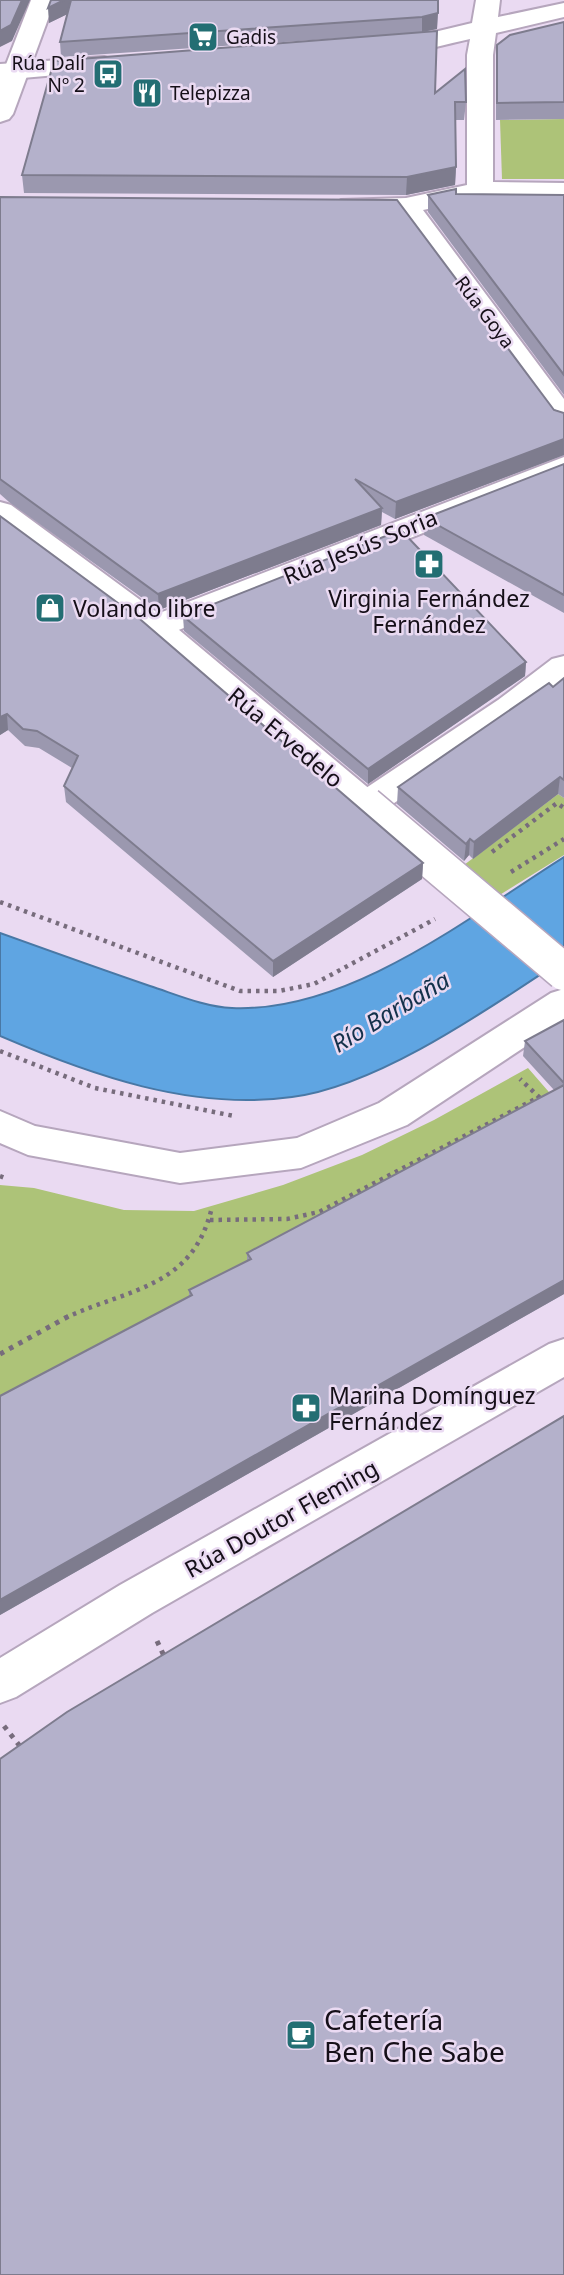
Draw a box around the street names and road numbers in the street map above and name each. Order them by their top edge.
street label: Rúa Goya [449,270,521,354]
street label: Rúa Jesús Soria [278,500,442,592]
street label: Rúa Ervedelo [222,679,350,795]
street label: Rúa Doutor Fleming [178,1451,384,1585]

